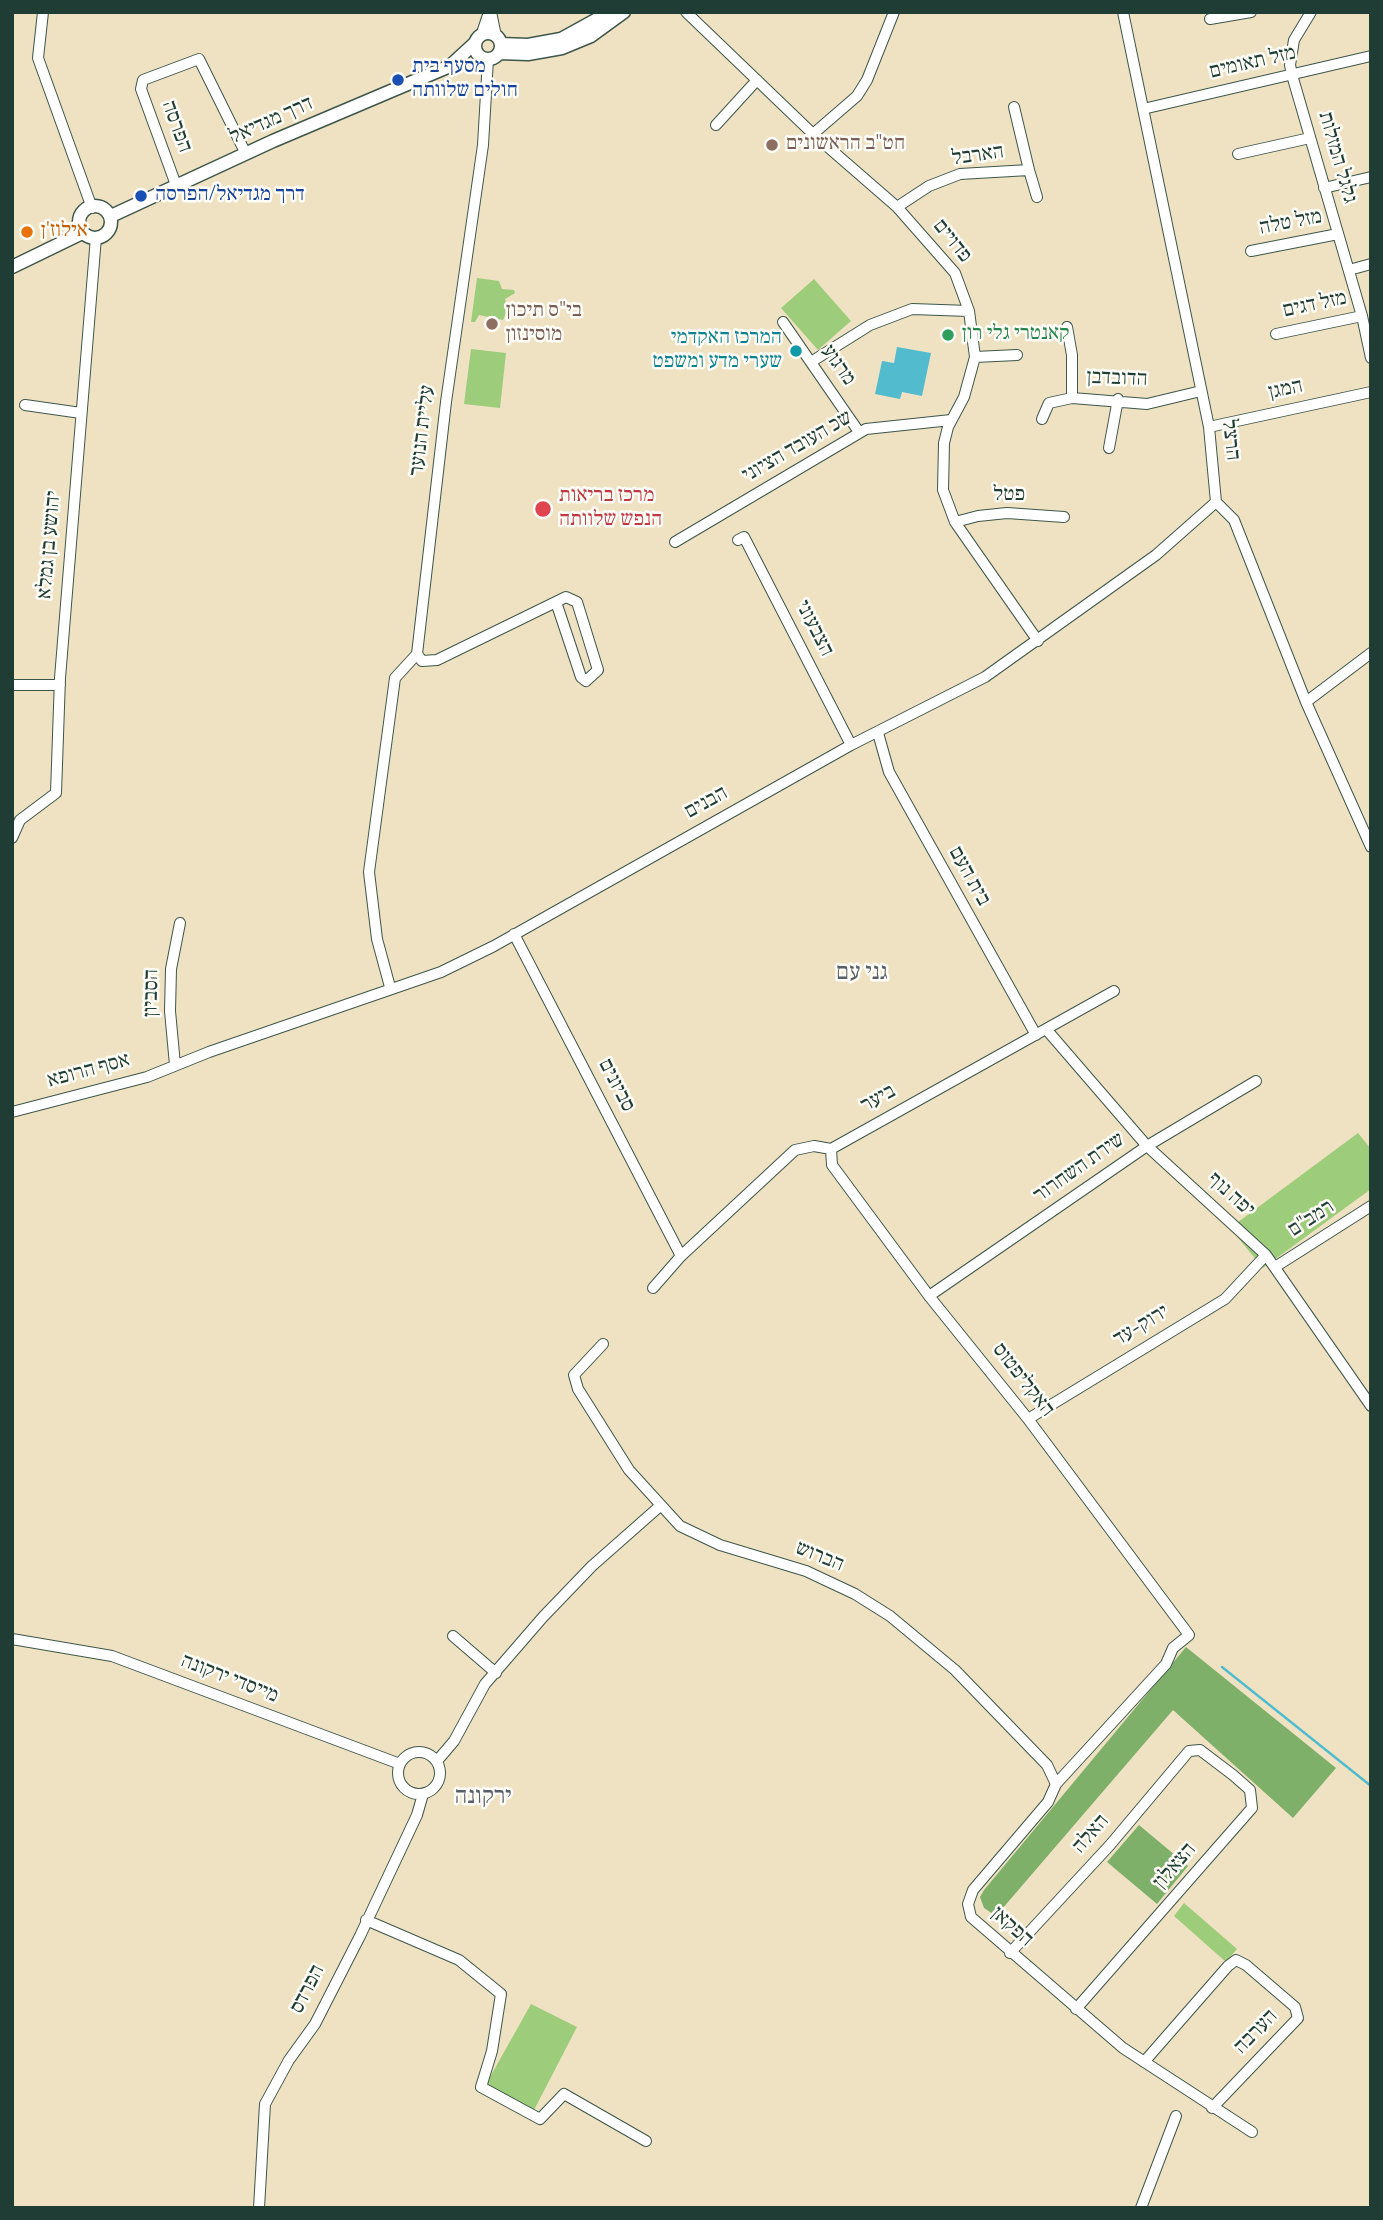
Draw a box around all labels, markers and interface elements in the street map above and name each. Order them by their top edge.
street label: מזל תאומים [1207,42,1299,86]
place label: מסעף בית חולים שלוותה [412,55,518,105]
marker: מסעף בית חולים שלוותה [390,72,406,88]
street label: דרך מגדיאל [226,92,318,152]
street label: הפרסה [154,98,196,156]
street label: גלגל המזלות [1311,109,1361,207]
place label: חט"ב הראשונים [786,132,905,158]
marker: חט"ב הראשונים [764,137,780,153]
street label: הארבל [950,141,1006,173]
place label: דרך מגדיאל/הפרסה [155,183,305,209]
marker: דרך מגדיאל/הפרסה [133,188,149,204]
street label: מזל טלה [1257,206,1325,242]
street label: פדויים [926,215,976,269]
place label: אילוז'ן [41,219,88,245]
marker: אילוז'ן [19,224,35,240]
street label: מזל דגים [1281,287,1349,325]
place label: בי"ס תיכון מוסינזון [506,299,582,349]
marker: בי"ס תיכון מוסינזון [484,316,500,332]
place label: קאנטרי גלי רון [962,322,1070,348]
place label: המרכז האקדמי שערי מדע ומשפט [652,326,782,376]
marker: קאנטרי גלי רון [940,327,956,343]
street label: מרגוע [814,341,860,391]
marker: המרכז האקדמי שערי מדע ומשפט [788,343,804,359]
street label: הדובדבן [1086,366,1148,394]
street label: המגן [1267,375,1305,407]
street label: עליית הנוער [406,384,442,478]
street label: שכ העובד הציוני [738,406,858,490]
street label: הרצל [1214,418,1244,462]
street label: פטל [993,483,1025,509]
place label: מרכז בריאות הנפש שלוותה [559,484,662,534]
street label: יהושע בן גמלא [34,490,68,600]
marker: מרכז בריאות הנפש שלוותה [533,499,553,519]
street label: הצבעוני [788,597,838,661]
street label: הבנים [681,782,733,826]
street label: בית העם [941,843,995,911]
district label: גני עם [836,961,888,989]
street label: הסביון [140,969,166,1017]
street label: אסף הרופא [45,1049,133,1095]
street label: סביונים [591,1055,639,1117]
street label: ביער [857,1080,901,1120]
street label: שירת השחרור [1030,1128,1130,1210]
street label: יפה נוף [1201,1168,1259,1224]
street label: רמב"ם [1284,1196,1340,1244]
street label: ירוק-עד [1110,1301,1174,1353]
street label: האקליפטוס [985,1339,1059,1423]
street label: הברוש [791,1537,847,1579]
street label: מייסדי ירקונה [177,1650,281,1710]
district label: ירקונה [455,1785,511,1813]
street label: האלה [1068,1810,1116,1860]
street label: הצאלון [1149,1839,1203,1895]
street label: הפקאן [985,1903,1037,1953]
street label: הפרדס [286,1961,332,2019]
street label: הערבה [1230,2005,1284,2061]

